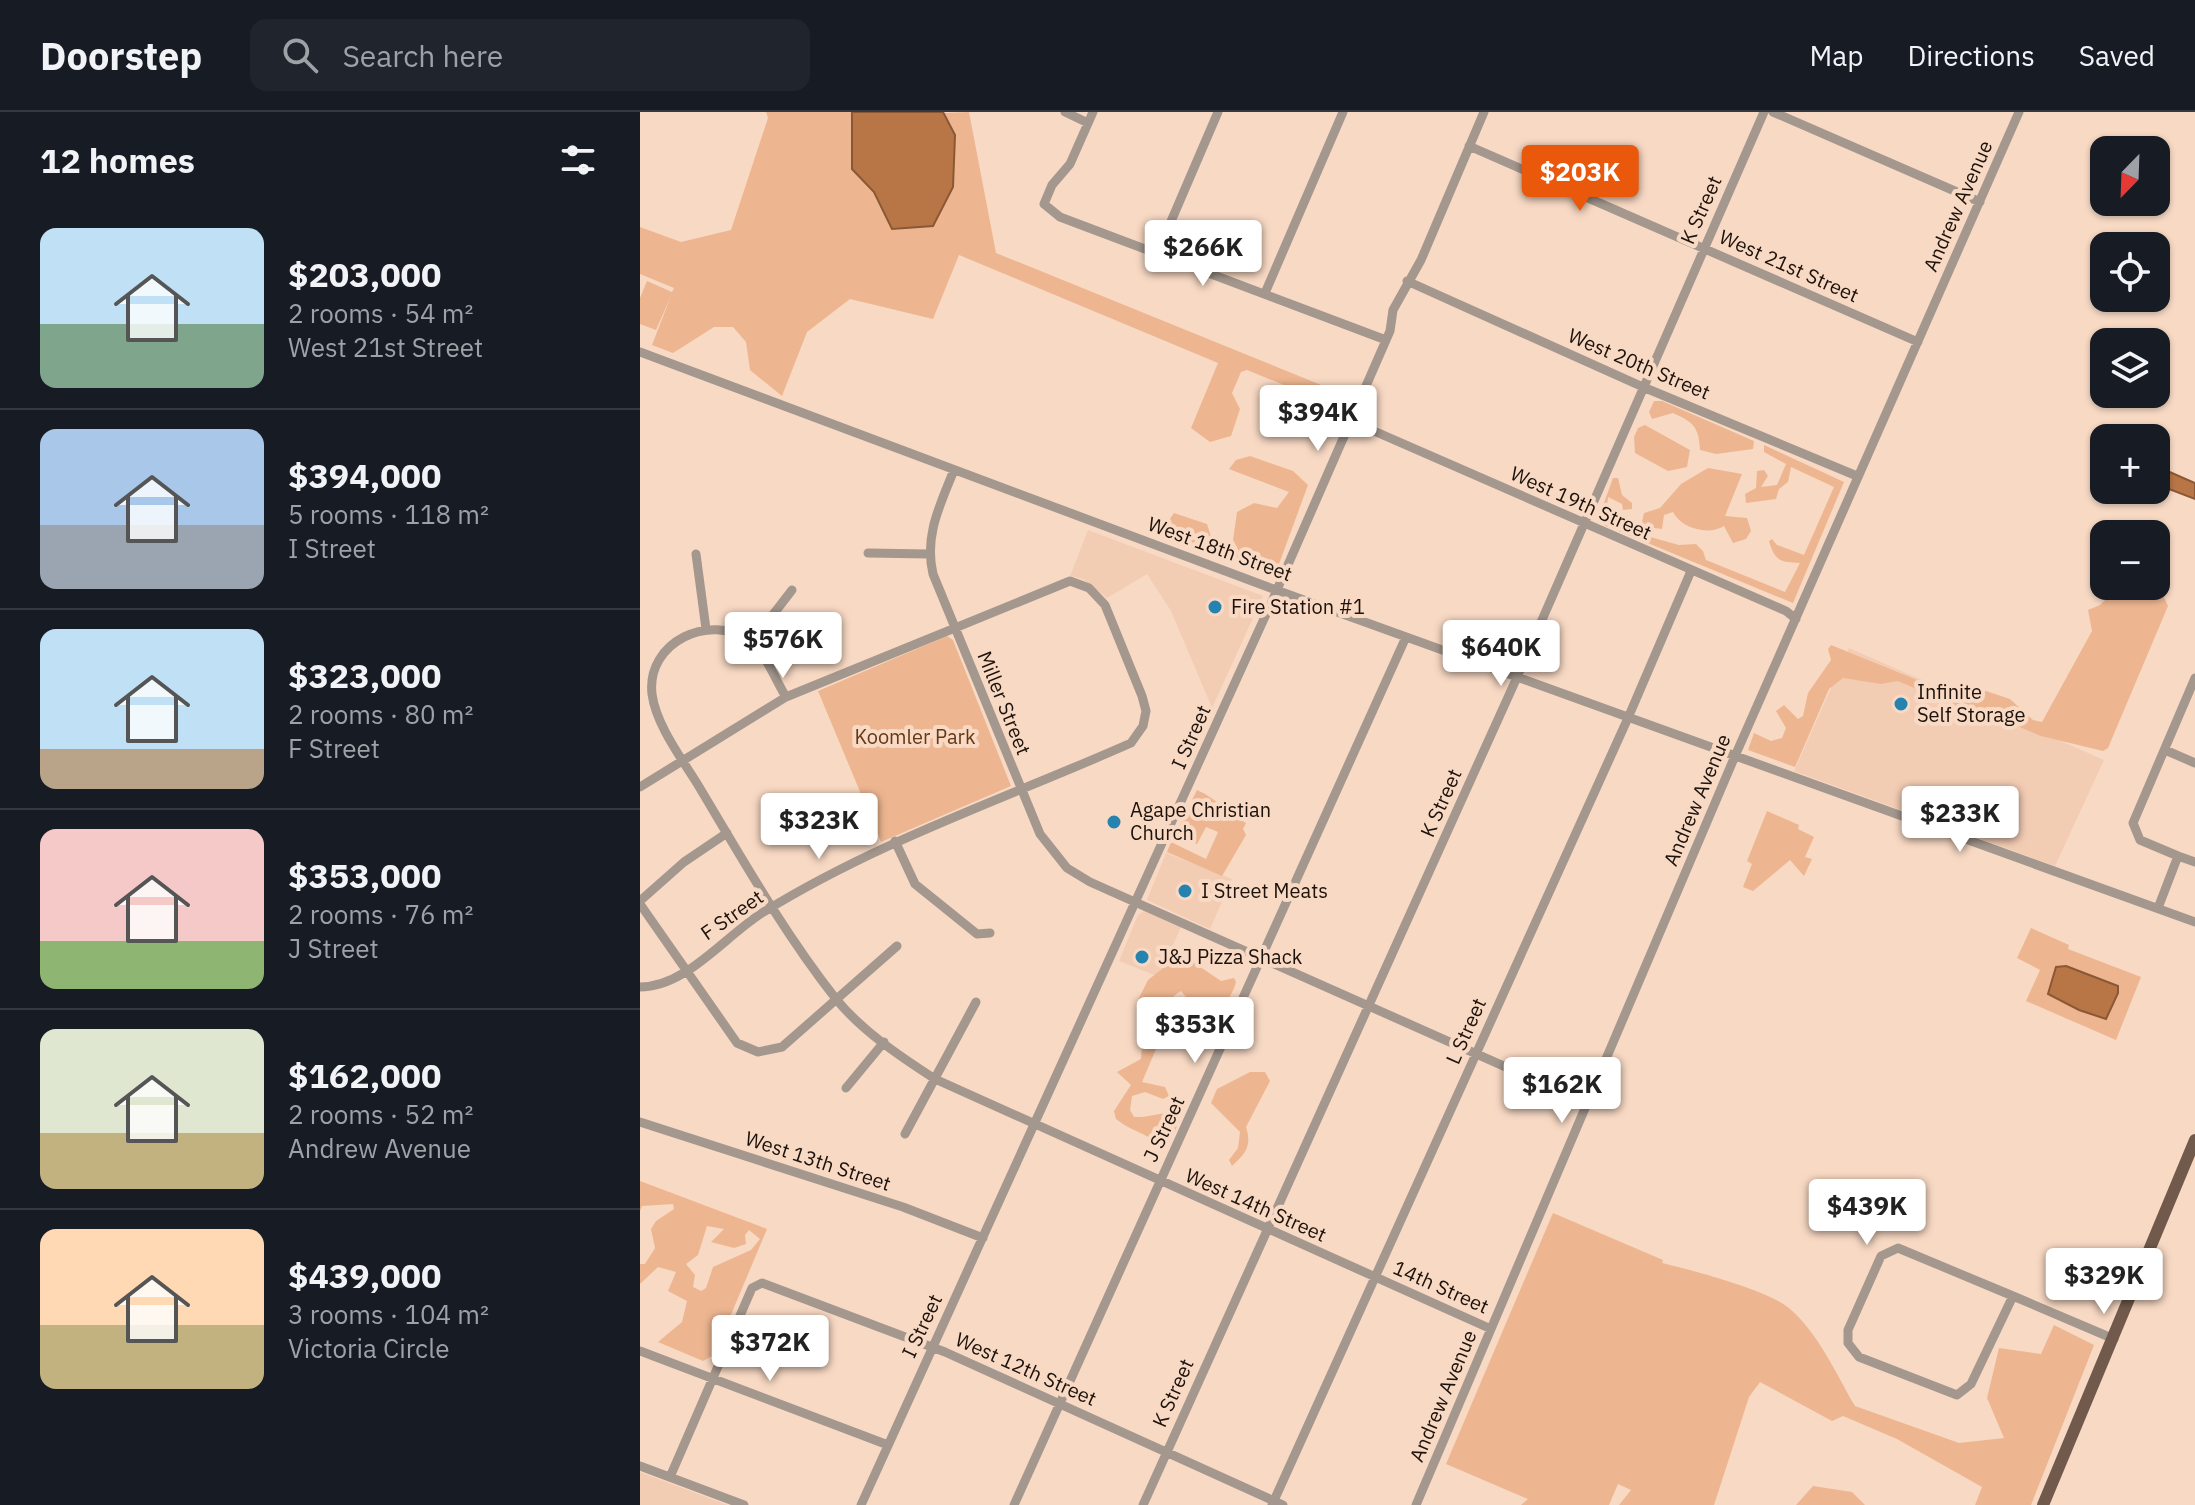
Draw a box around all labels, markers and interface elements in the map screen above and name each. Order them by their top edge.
search box [250,19,810,91]
text: Doorstep [40,31,202,80]
icon: search [278,33,322,77]
text: Search here [342,36,503,75]
text: Map [1809,37,1863,74]
text: Directions [1907,37,2035,74]
text: Saved [2079,37,2155,74]
street label: Andrew Avenue [1917,136,1999,276]
north arrow [2090,136,2170,216]
map controls [2090,136,2170,600]
text: 12 homes [40,138,195,182]
icon: filters [556,138,600,182]
pin: $203K [1524,145,1636,213]
text: $203K [1540,154,1620,188]
street label: K Street [1674,171,1728,248]
pin: $266K [1147,220,1259,288]
street label: West 21st Street [1715,223,1863,308]
text: $266K [1163,229,1243,263]
button: locate [2090,232,2170,312]
text: $203,000 [288,252,441,296]
icon: home [104,260,200,356]
text: 2 rooms · 54 m² [288,296,473,330]
street label: West 20th Street [1564,321,1714,406]
button: layers [2090,328,2170,408]
text: West 21st Street [288,330,483,364]
pin: $394K [1262,385,1374,453]
text: $394K [1278,394,1358,428]
button: + [2090,424,2170,504]
text: $394,000 [288,453,441,497]
street label: West 19th Street [1506,459,1656,546]
icon: home [104,461,200,557]
text: 5 rooms · 118 m² [288,497,489,531]
street label: West 18th Street [1144,510,1296,587]
button: − [2090,520,2170,600]
text: I Street [288,531,376,565]
place label: Fire Station #1 [1231,593,1365,620]
marker: Fire Station #1 [1206,598,1224,616]
pin: $576K [727,612,839,680]
pin: $640K [1445,620,1557,688]
text: $576K [743,621,823,655]
text: $640K [1461,629,1541,663]
street label: Miller Street [971,647,1038,759]
text: $323,000 [288,653,441,697]
icon: home [104,661,200,757]
place label: Infinite Self Storage [1917,678,2025,728]
marker: Infinite Self Storage [1892,695,1910,713]
text: 2 rooms · 80 m² [288,697,473,731]
street label: I Street [1164,700,1217,773]
park label: Koomler Park [855,723,976,750]
street label: Andrew Avenue [1657,730,1736,870]
text: F Street [288,731,380,765]
street label: K Street [1414,764,1468,841]
pin: $233K [1904,786,2016,854]
pin: $323K [763,793,875,861]
text: $233K [1920,795,2000,829]
place label: Agape Christian Church [1130,796,1271,846]
text: $323K [779,802,859,836]
marker: Agape Christian Church [1105,813,1123,831]
text: $353,000 [288,853,441,897]
icon: home [104,861,200,957]
place label: I Street Meats [1201,877,1328,904]
marker: I Street Meats [1176,882,1194,900]
street label: F Street [695,883,768,946]
text: 2 rooms · 76 m² [288,897,473,931]
text: J Street [288,931,379,965]
place label: J&J Pizza Shack [1158,943,1303,970]
marker: J&J Pizza Shack [1133,948,1151,966]
street label: L Street [1439,994,1492,1068]
pin: $353K [1139,997,1251,1065]
text: $353K [1155,1006,1235,1040]
text: $162,000 [288,1053,441,1097]
pin: $162K [1506,1057,1618,1125]
icon: home [104,1061,200,1157]
text: $162K [1522,1066,1602,1100]
street label: J Street [1137,1091,1191,1166]
text: 2 rooms · 52 m² [288,1097,473,1131]
street label: West 13th Street [742,1124,895,1197]
text: Andrew Avenue [288,1131,471,1165]
street label: West 14th Street [1181,1161,1331,1248]
pin: $439K [1811,1179,1923,1247]
text: $439K [1827,1188,1907,1222]
pin: $329K [2048,1248,2160,1316]
text: $439,000 [288,1253,441,1297]
street label: 14th Street [1389,1253,1493,1320]
text: $329K [2064,1257,2144,1291]
icon: home [104,1261,200,1357]
street label: I Street [895,1289,948,1362]
text: 3 rooms · 104 m² [288,1297,489,1331]
pin: $372K [714,1315,826,1383]
text: $372K [730,1324,810,1358]
street label: West 12th Street [951,1325,1101,1412]
street label: Andrew Avenue [1403,1326,1482,1466]
text: Victoria Circle [288,1331,450,1365]
street label: K Street [1146,1354,1200,1431]

